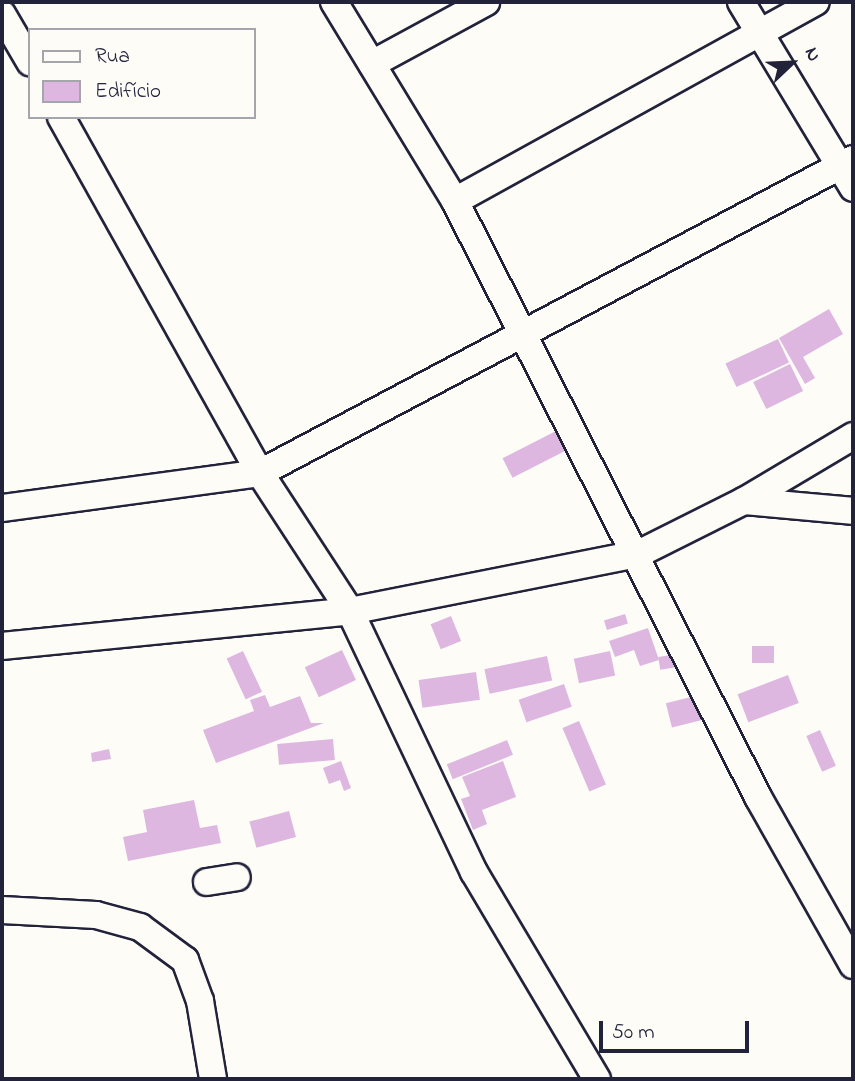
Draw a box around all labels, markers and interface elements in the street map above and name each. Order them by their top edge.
legend [28,28,256,119]
north arrow [757,28,827,98]
text: Rua [95,42,130,72]
text: N [797,43,827,66]
text: Edifício [95,77,161,107]
scale bar [603,1007,754,1052]
text: 50 m [612,1018,655,1048]

